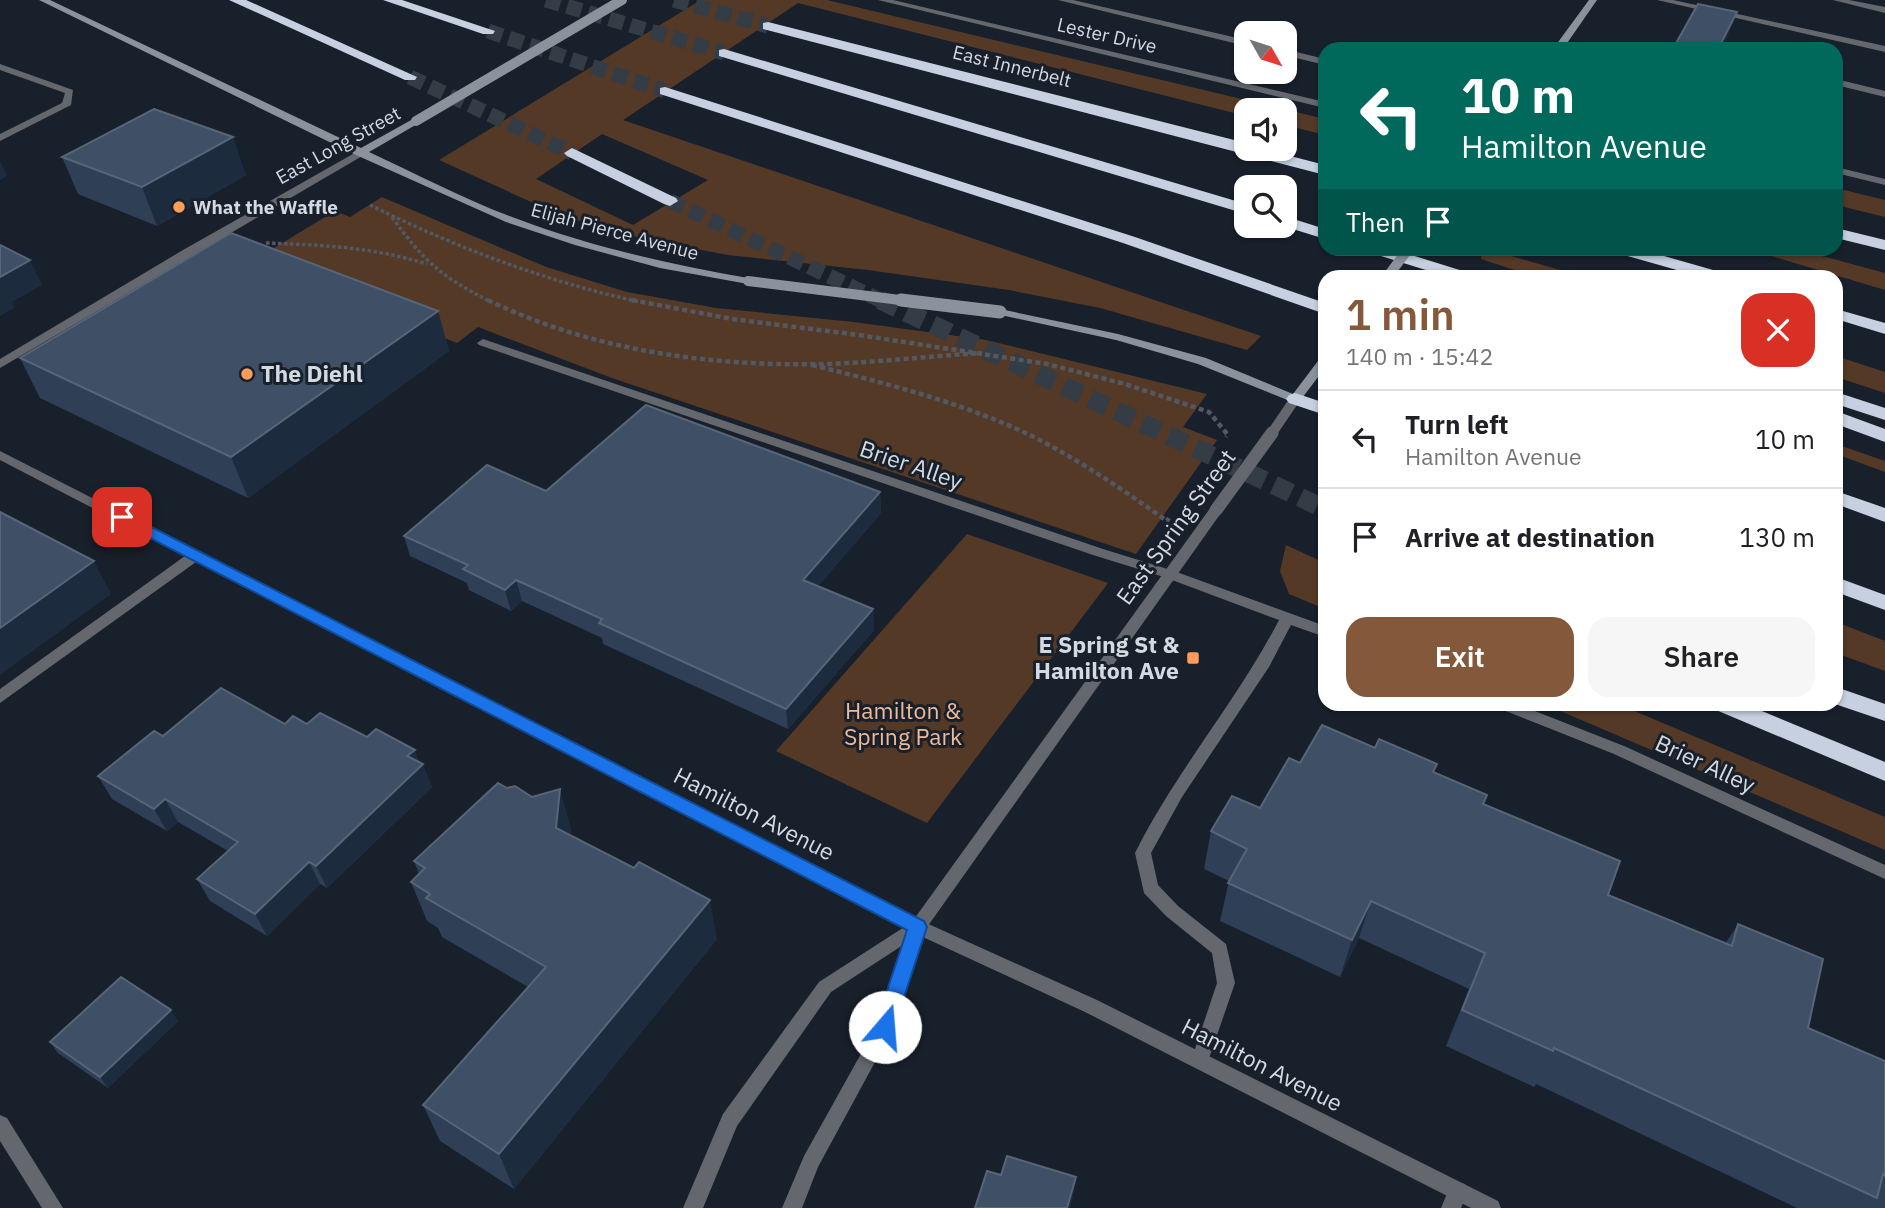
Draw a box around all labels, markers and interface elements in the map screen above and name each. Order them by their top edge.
street label: Lester Drive [1055,12,1159,58]
north arrow [1234,21,1297,84]
map controls [1234,21,1297,238]
street label: East Innerbelt [950,40,1074,92]
text: 10 m [1461,63,1575,126]
icon: left [1346,70,1437,161]
button: sound [1234,98,1297,161]
street label: East Long Street [271,101,405,189]
text: Hamilton Avenue [1461,125,1707,167]
button: search [1234,175,1297,238]
place label: What the Waffle [193,195,338,219]
street label: Elijah Pierce Avenue [529,197,701,265]
marker: What the Waffle [171,199,187,215]
icon: arrive [1419,203,1457,241]
text: Then [1346,205,1405,239]
text: 1 min [1346,287,1455,342]
button: close [1741,293,1815,367]
text: 140 m · 15:42 [1346,341,1493,371]
place label: The Diehl [261,358,363,388]
marker: The Diehl [239,366,255,382]
text: Turn left [1405,407,1508,441]
icon: left [1346,420,1384,458]
text: 10 m [1755,422,1815,456]
street label: Brier Alley [856,432,967,496]
text: Hamilton Avenue [1405,441,1582,471]
street label: East Spring Street [1109,443,1242,610]
pin [92,487,152,547]
icon: arrive [103,498,141,536]
icon: arrive [1346,518,1384,556]
text: Arrive at destination [1405,520,1655,554]
text: 130 m [1739,520,1815,554]
button: Exit [1346,617,1574,697]
button: Share [1588,617,1815,697]
place label: E Spring St & Hamilton Ave [1034,629,1179,685]
marker: E Spring St & Hamilton Ave [1185,650,1201,666]
park label: Hamilton & Spring Park [844,695,962,751]
street label: Brier Alley [1651,727,1761,799]
street label: Hamilton Avenue [669,760,840,867]
position arrow [848,990,922,1064]
street label: Hamilton Avenue [1177,1011,1348,1118]

